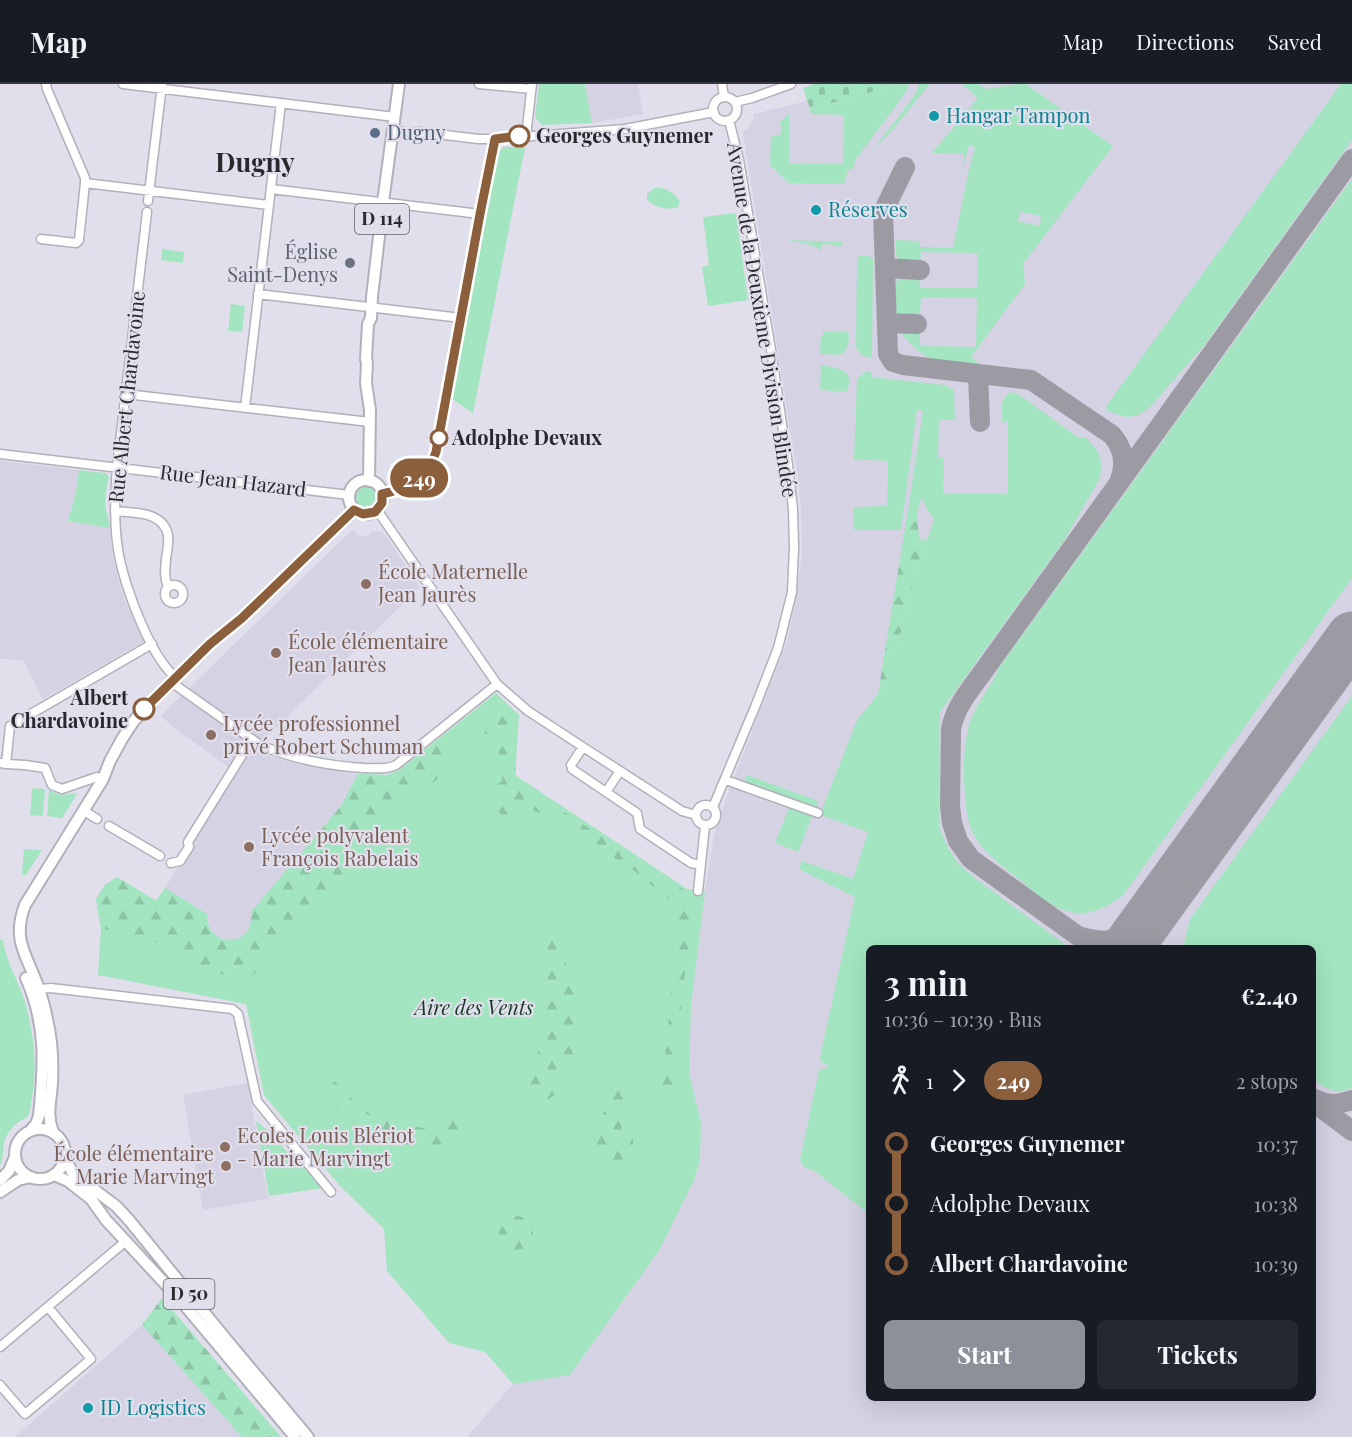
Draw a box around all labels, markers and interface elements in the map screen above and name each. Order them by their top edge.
text: Map [30,23,87,60]
text: Map [1062,27,1103,55]
text: Directions [1136,27,1234,55]
text: Saved [1267,27,1322,55]
place label: Hangar Tampon [946,101,1090,128]
marker: Hangar Tampon [927,109,941,123]
place label: Dugny [387,118,445,145]
place label: Georges Guynemer [536,121,714,148]
marker: Georges Guynemer [508,125,530,147]
marker: Dugny [368,126,382,140]
street label: Avenue de la Deuxième Division Blindée [722,139,805,499]
district label: Dugny [215,144,295,179]
place label: Réserves [828,195,908,222]
marker: Réserves [809,203,823,217]
road number: D 114 [355,204,409,234]
place label: Église Saint-Denys [227,237,338,287]
marker: Église Saint-Denys [343,256,357,270]
street label: Rue Albert Chardavoine [101,289,150,504]
place label: Adolphe Devaux [451,423,602,450]
marker: Adolphe Devaux [430,429,448,447]
street label: Rue Jean Hazard [158,457,308,502]
line badge: 249 [384,458,454,498]
text: 249 [402,464,436,492]
place label: École Maternelle Jean Jaurès [377,557,528,607]
marker: École Maternelle Jean Jaurès [359,577,373,591]
place label: École élémentaire Jean Jaurès [287,627,448,677]
marker: École élémentaire Jean Jaurès [269,646,283,660]
place label: Albert Chardavoine [10,683,129,733]
marker: Albert Chardavoine [133,698,155,720]
place label: Lycée professionnel privé Robert Schuman [223,709,424,759]
marker: Lycée professionnel privé Robert Schuman [204,728,218,742]
place label: Lycée polyvalent François Rabelais [261,821,418,871]
marker: Lycée polyvalent François Rabelais [242,840,256,854]
text: 3 min [884,960,968,1004]
text: €2.40 [1241,981,1298,1011]
park label: Aire des Vents [413,993,534,1020]
text: 10:36 – 10:39 · Bus [884,1005,1042,1032]
icon: walk [884,1064,917,1097]
icon: forward [942,1064,975,1097]
text: 249 [996,1066,1030,1094]
text: 1 [926,1067,933,1094]
text: 2 stops [1236,1067,1298,1094]
place label: Ecoles Louis Blériot - Marie Marvingt [237,1121,415,1171]
text: Georges Guynemer [930,1128,1125,1158]
text: 10:37 [1256,1130,1298,1157]
place label: École élémentaire Marie Marvingt [54,1139,215,1189]
marker: Ecoles Louis Blériot - Marie Marvingt [218,1140,232,1154]
marker: École élémentaire Marie Marvingt [219,1159,233,1173]
text: Adolphe Devaux [930,1188,1090,1218]
text: 10:38 [1254,1190,1298,1217]
text: Albert Chardavoine [930,1248,1128,1278]
text: 10:39 [1254,1250,1298,1277]
road number: D 50 [164,1279,214,1309]
button: Start [884,1320,1085,1389]
button: Tickets [1097,1320,1298,1389]
place label: ID Logistics [100,1393,206,1420]
marker: ID Logistics [81,1401,95,1415]

